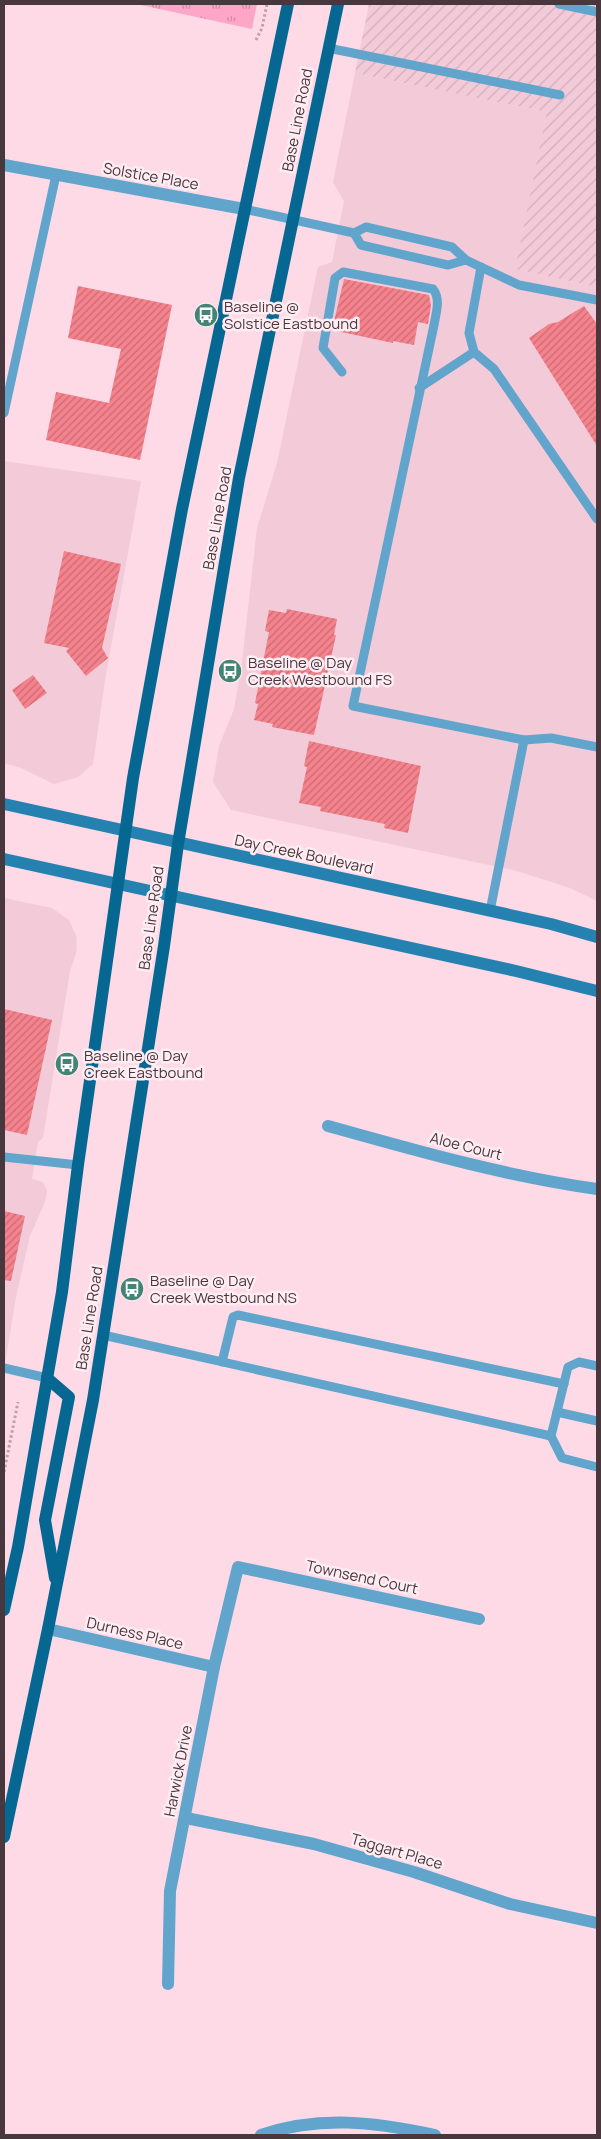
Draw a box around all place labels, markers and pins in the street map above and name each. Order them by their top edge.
place label: Baseline @ Solstice Eastbound [224,296,358,334]
bus stop icon: Baseline @ Solstice Eastbound [193,302,219,328]
place label: Baseline @ Day Creek Westbound FS [248,652,392,690]
bus stop icon: Baseline @ Day Creek Westbound FS [217,658,243,684]
place label: Baseline @ Day Creek Eastbound [84,1045,203,1083]
bus stop icon: Baseline @ Day Creek Eastbound [54,1051,80,1077]
place label: Baseline @ Day Creek Westbound NS [150,1270,297,1308]
bus stop icon: Baseline @ Day Creek Westbound NS [119,1276,145,1302]

